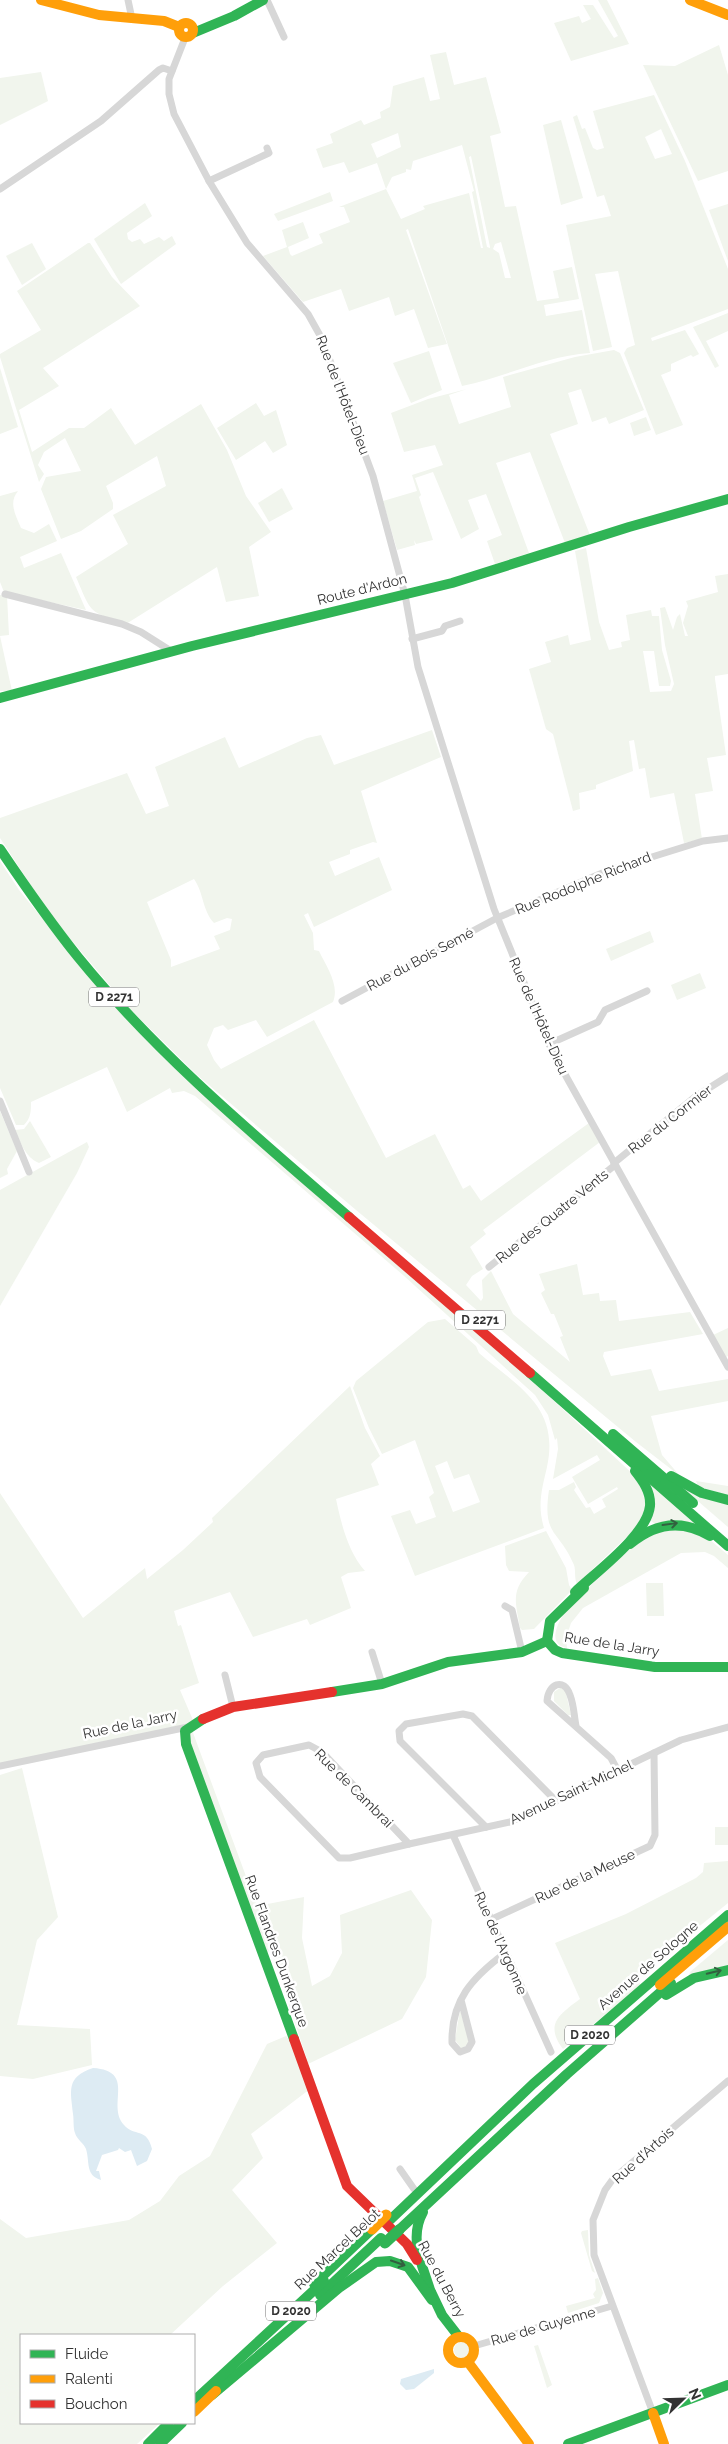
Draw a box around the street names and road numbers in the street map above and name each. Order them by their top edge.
street label: Rue de l'Hôtel-Dieu [313,333,373,457]
street label: Route d'Ardon [315,570,409,608]
street label: Rue Rodolphe Richard [513,848,653,918]
street label: Rue du Bois Semé [364,924,476,994]
street label: Rue de l'Hôtel-Dieu [506,955,572,1077]
road number: D 2271 [89,988,139,1006]
street label: Rue du Cormier [625,1081,715,1157]
street label: Rue des Quatre Vents [493,1166,612,1266]
road number: D 2271 [455,1310,505,1330]
street label: Rue de la Jarry [563,1629,661,1659]
street label: Rue de la Jarry [81,1706,179,1742]
street label: Rue de Cambrai [312,1746,396,1830]
street label: Avenue Saint-Michel [507,1756,635,1828]
street label: Rue de la Meuse [533,1846,637,1906]
street label: Rue Flandres Dunkerque [242,1873,312,2029]
street label: Rue de l'Argonne [471,1889,531,1997]
street label: Avenue de Sologne [595,1917,701,2013]
road number: D 2020 [565,2026,615,2044]
street label: Rue d'Artois [609,2123,677,2187]
street label: Rue Marcel Belot [291,2205,383,2293]
street label: Rue du Berry [415,2238,469,2321]
road number: D 2020 [266,2302,316,2320]
street label: Rue de Guyenne [489,2303,597,2349]

